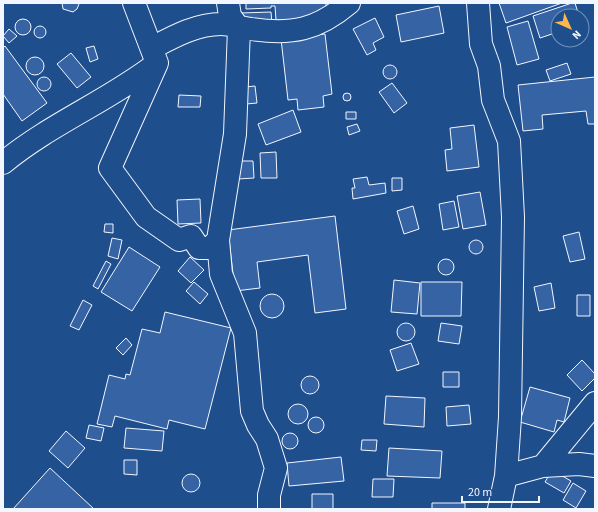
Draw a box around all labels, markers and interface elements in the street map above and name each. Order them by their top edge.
north arrow [550,8,590,48]
text: N [569,27,585,43]
scale bar [462,478,539,504]
text: 20 m [468,484,492,501]

